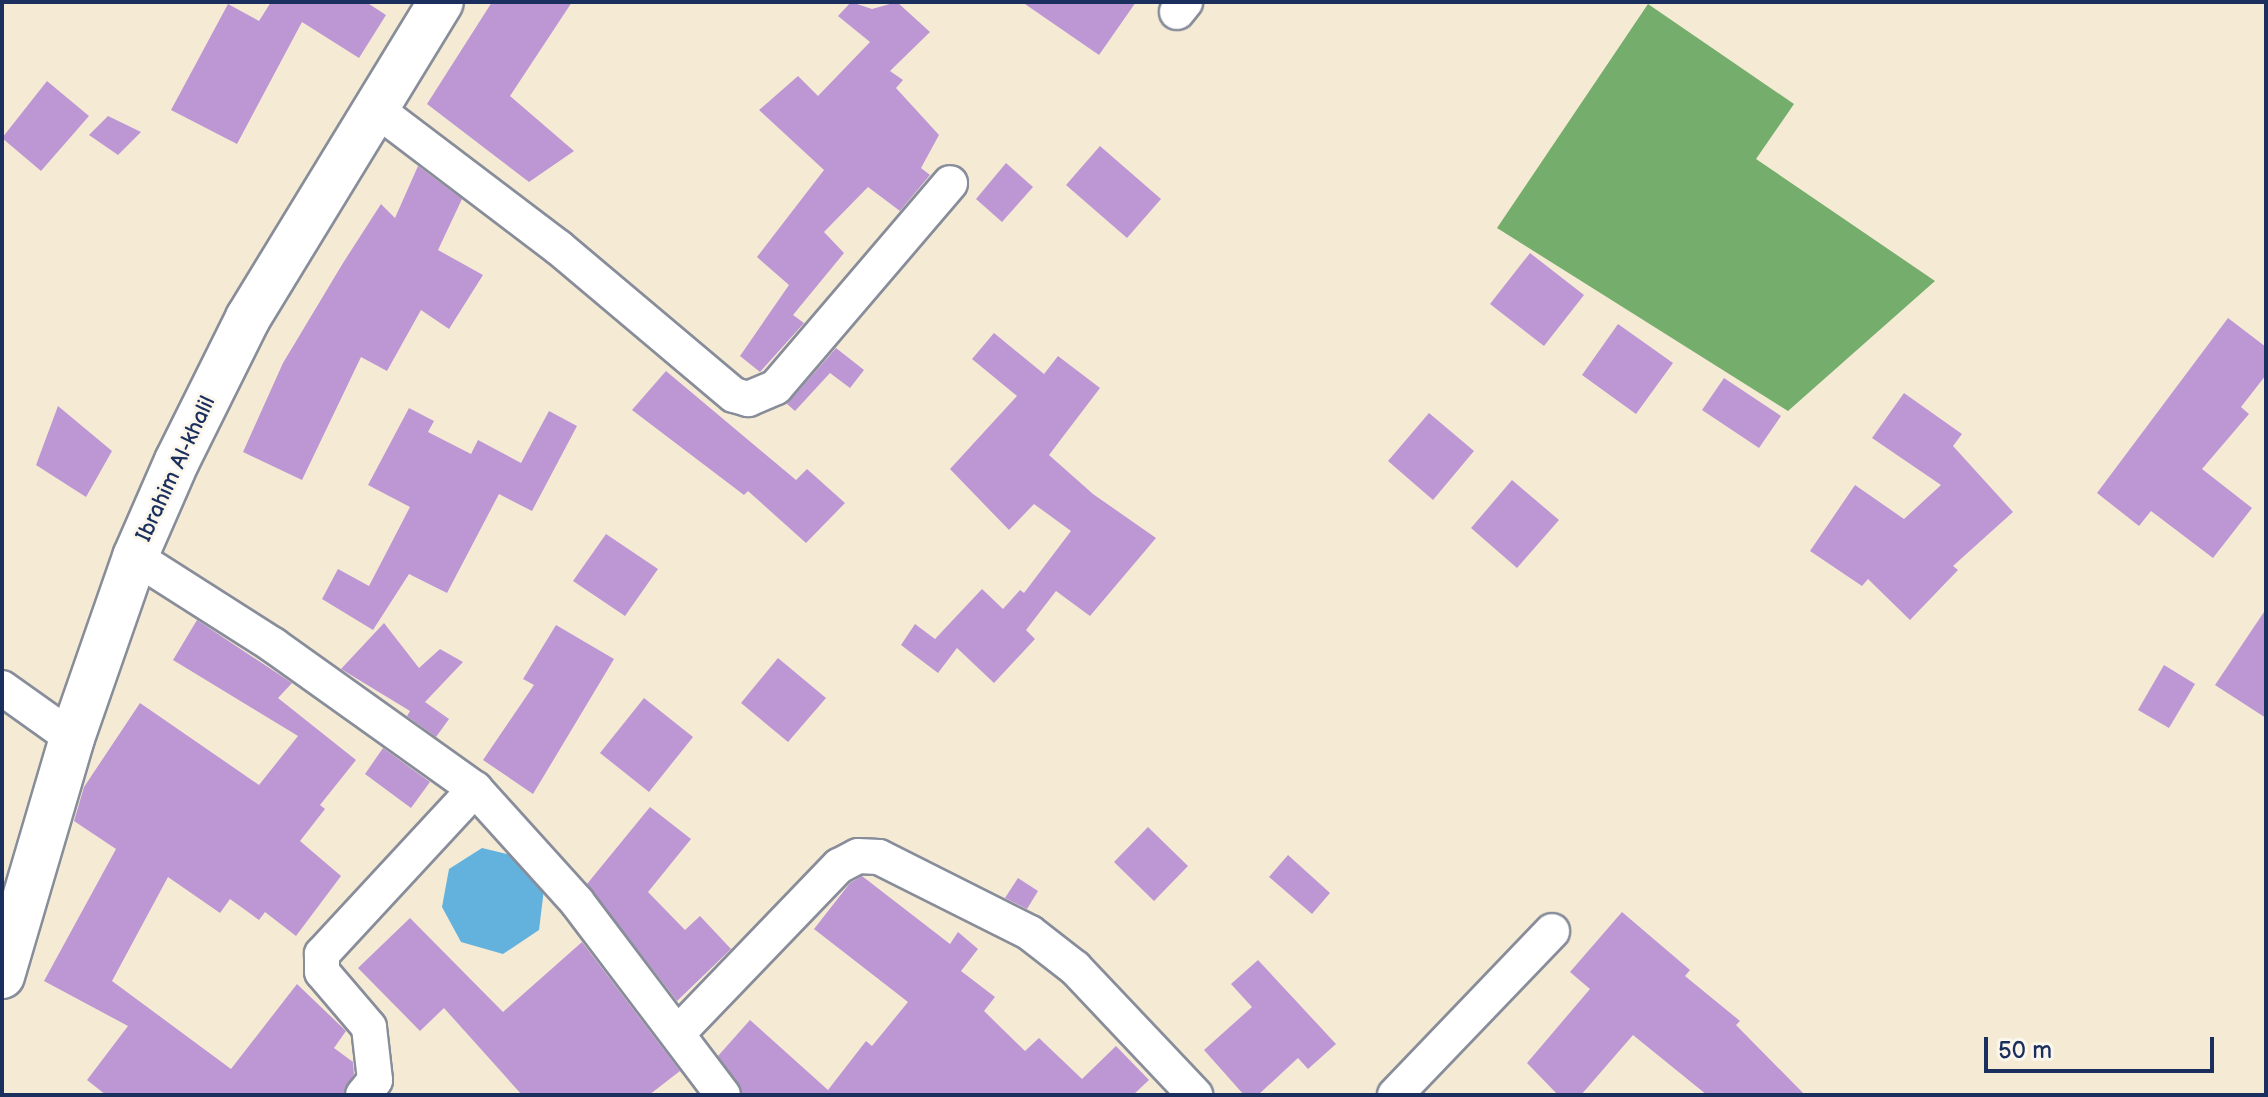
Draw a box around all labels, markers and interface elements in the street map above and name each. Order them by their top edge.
street label: Ibrahim Al-khalil [131,392,221,546]
scale bar [1988,1021,2218,1071]
text: 50 m [1998,1036,2052,1065]

